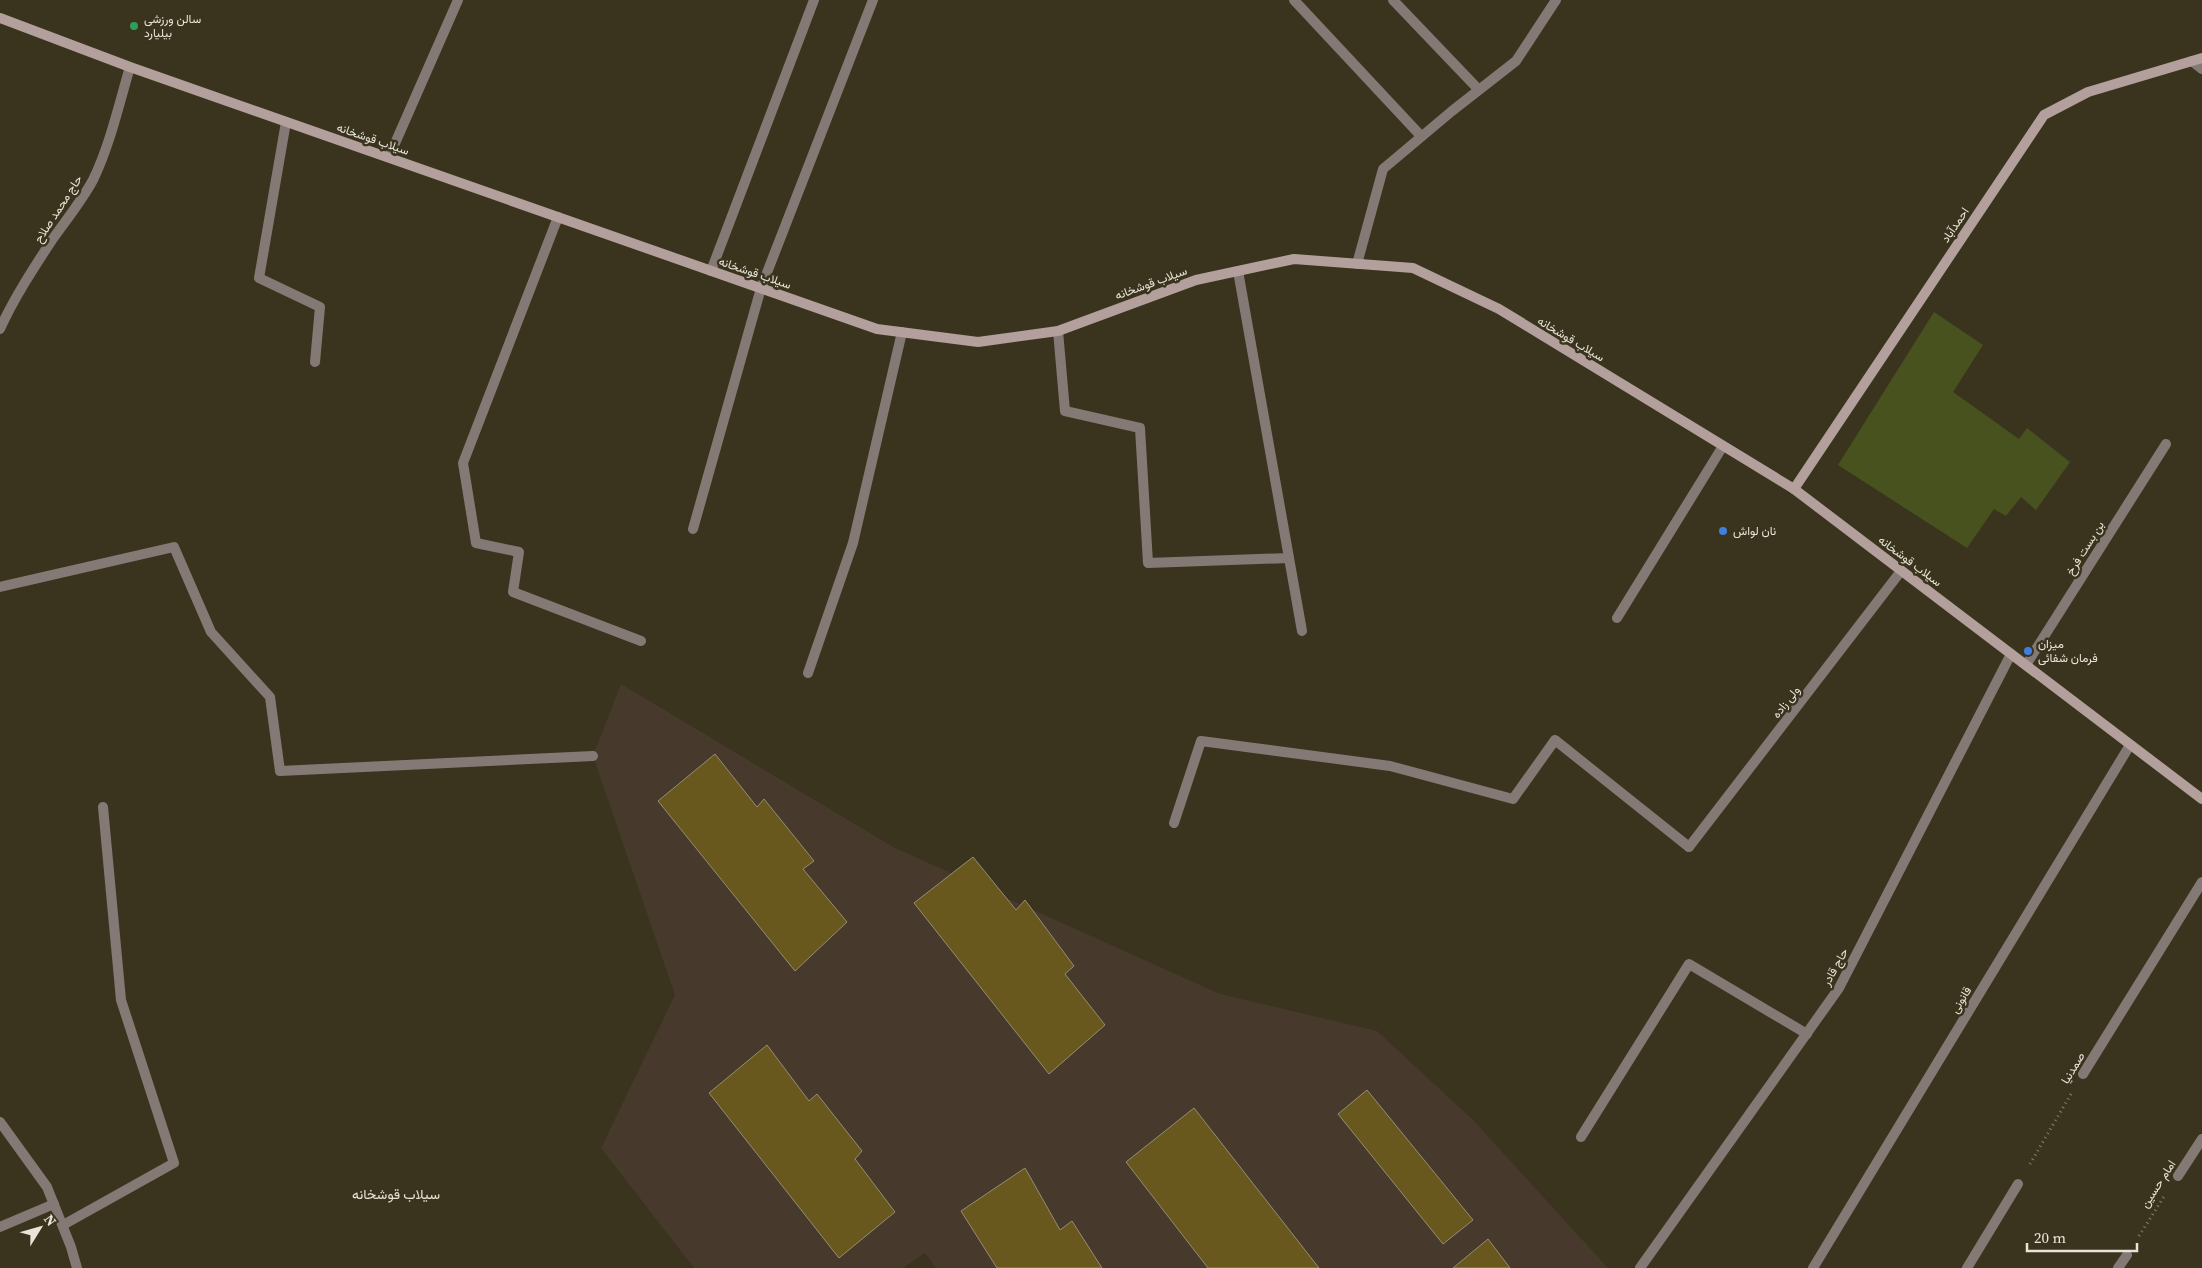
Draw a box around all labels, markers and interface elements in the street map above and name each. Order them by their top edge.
place label: سالن ورزشی بیلیارد [144,11,201,41]
marker: سالن ورزشی بیلیارد [128,20,140,32]
street label: سیلاب قوشخانه [335,119,411,159]
street label: حاج محمد صلاح [30,172,87,247]
street label: احمدآباد [1937,204,1973,246]
street label: سیلاب قوشخانه [717,253,793,293]
street label: سیلاب قوشخانه [1113,263,1189,303]
street label: سیلاب قوشخانه [1534,313,1608,365]
street label: بن بست فرخ [2062,518,2109,579]
place label: نان لواش [1733,523,1776,539]
marker: نان لواش [1717,525,1729,537]
street label: سیلاب قوشخانه [1875,532,1945,590]
place label: میزان فرمان شفائی [2038,636,2098,666]
marker: میزان فرمان شفائی [2022,645,2034,657]
street label: ولی زاده [1768,683,1804,721]
street label: حاج قادر [1818,945,1853,990]
street label: قانونی [1947,984,1975,1016]
street label: صمدنیا [2057,1049,2089,1087]
street label: امام حسین [2137,1157,2179,1211]
district label: سیلاب قوشخانه [352,1184,440,1204]
north arrow [15,1203,65,1253]
text: N [39,1210,61,1230]
scale bar [2027,1220,2137,1252]
text: 20 m [2034,1227,2066,1248]

